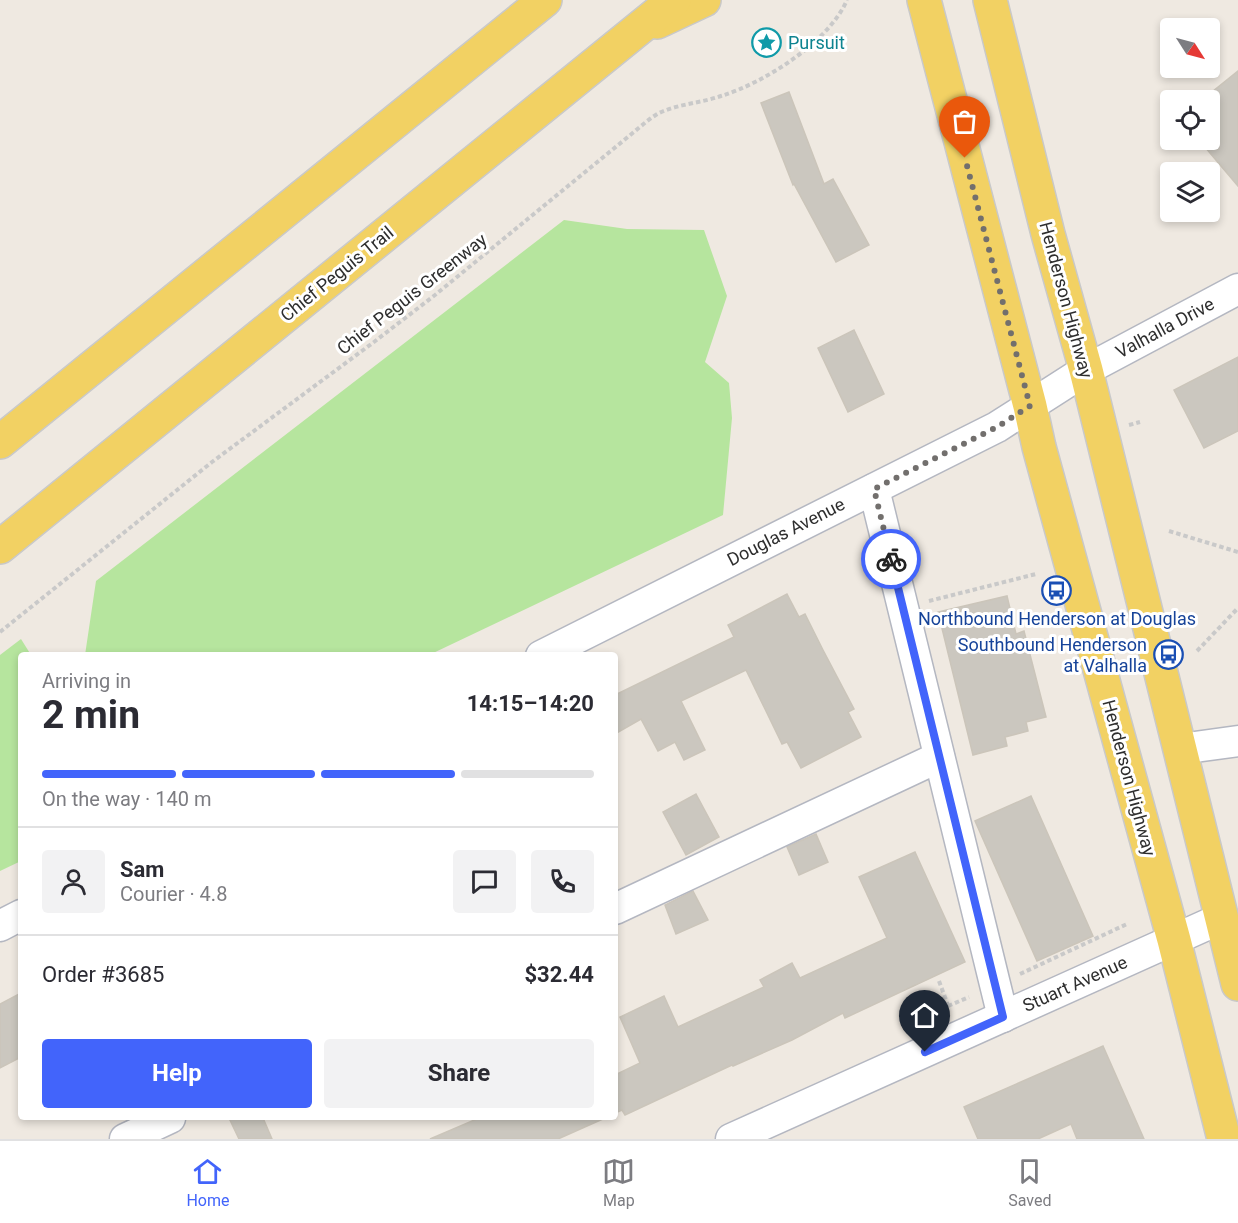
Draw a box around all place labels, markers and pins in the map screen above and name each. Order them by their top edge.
place icon: Pursuit [751,27,783,59]
place label: Pursuit [788,32,845,53]
pin [939,96,990,158]
bus stop icon: Northbound Henderson at Douglas [1041,574,1073,606]
place label: Northbound Henderson at Douglas [918,608,1196,629]
place label: Southbound Henderson at Valhalla [958,634,1147,676]
bus stop icon: Southbound Henderson at Valhalla [1152,639,1184,671]
pin [899,990,950,1052]

